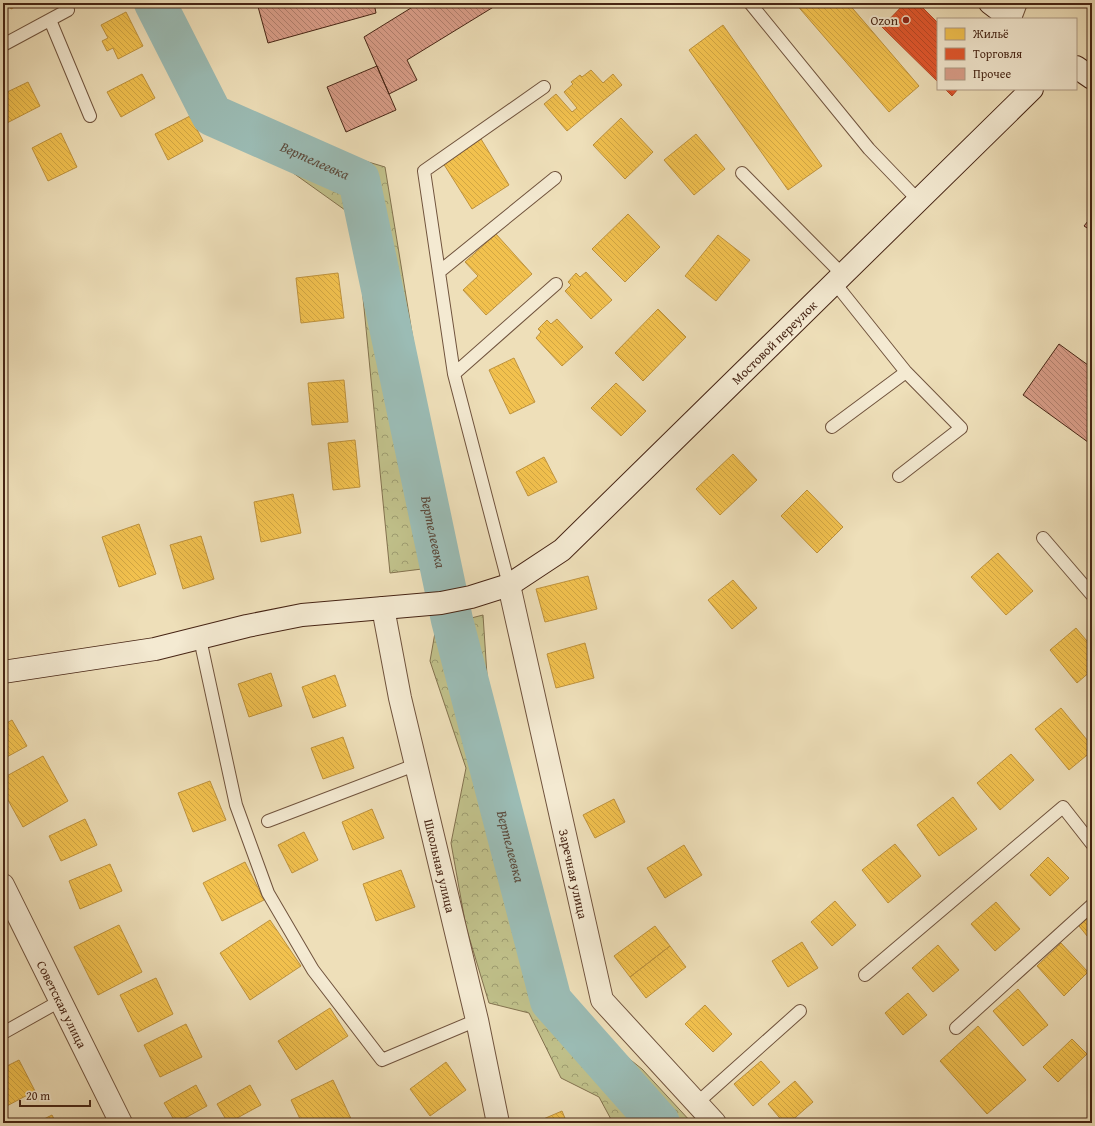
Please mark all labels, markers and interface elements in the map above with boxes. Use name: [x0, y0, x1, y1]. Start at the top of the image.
place label: Ozon: [870, 11, 899, 30]
marker: Ozon: [901, 15, 911, 25]
legend: [937, 18, 1077, 90]
text: Жильё: [972, 25, 1009, 42]
text: Торговля: [973, 45, 1022, 62]
text: Прочее: [973, 65, 1011, 82]
water label: Вертелеевка: [276, 136, 353, 185]
street label: Мостовой переулок: [727, 296, 821, 388]
water label: Вертелеевка: [416, 493, 451, 570]
water label: Вертелеевка: [492, 807, 530, 885]
street label: Школьная улица: [420, 817, 461, 915]
street label: Заречная улица: [554, 827, 593, 921]
street label: Советская улица: [32, 957, 92, 1052]
scale bar: [20, 1082, 90, 1108]
text: 20 m: [26, 1087, 50, 1104]

